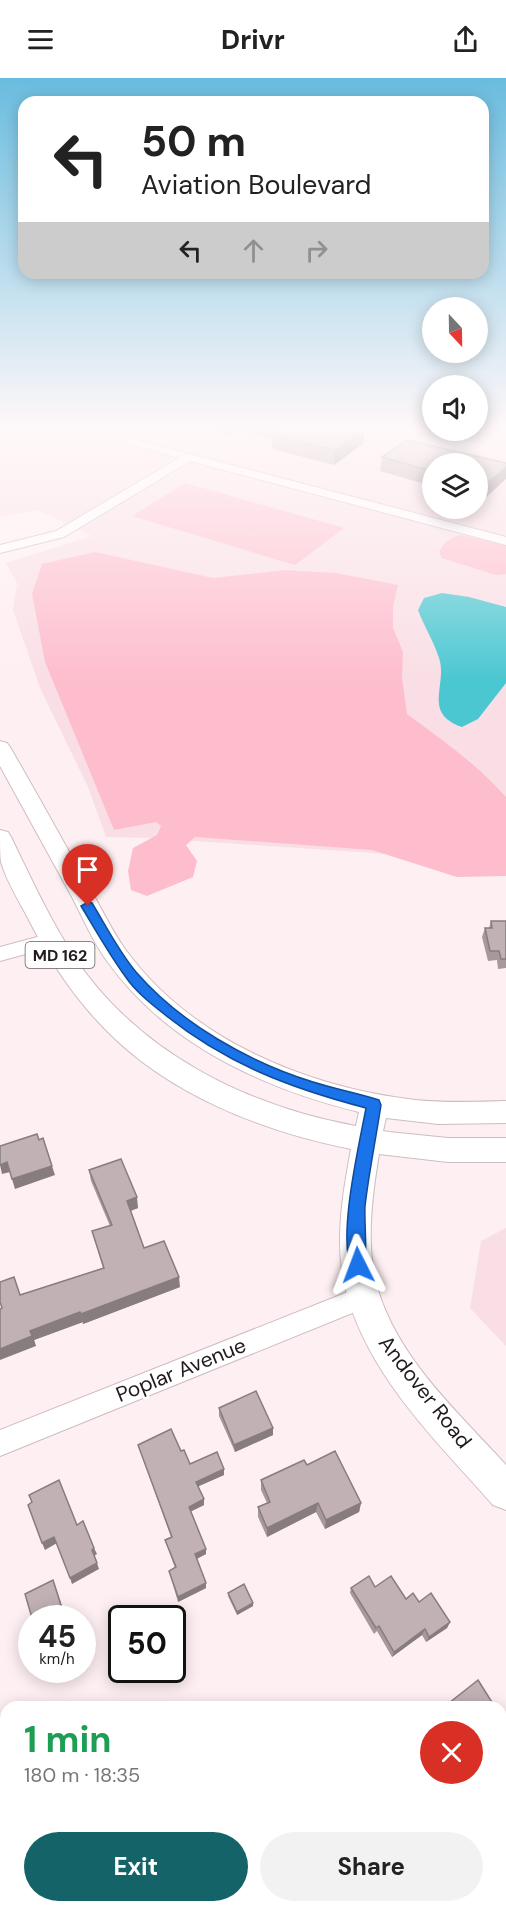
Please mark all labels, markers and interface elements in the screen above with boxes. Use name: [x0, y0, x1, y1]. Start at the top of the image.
text: Drivr: [221, 22, 285, 57]
icon: menu: [24, 23, 57, 56]
icon: share: [449, 23, 482, 56]
text: 50 m: [141, 114, 246, 169]
icon: left: [42, 120, 120, 198]
text: Aviation Boulevard: [141, 167, 372, 202]
icon: left: [174, 234, 207, 267]
icon: ahead: [237, 234, 270, 267]
icon: right: [300, 234, 333, 267]
north arrow: [422, 297, 488, 363]
map controls: [422, 297, 488, 519]
button: sound: [422, 375, 488, 441]
button: layers: [422, 453, 488, 519]
pin: [62, 844, 113, 906]
icon: arrive: [71, 853, 104, 886]
road number: MD 162: [26, 942, 94, 968]
position arrow: [326, 1233, 390, 1297]
street label: Andover Road: [372, 1330, 478, 1454]
street label: Poplar Avenue: [112, 1331, 250, 1409]
speed limit sign: 50: [108, 1605, 186, 1683]
text: 45: [38, 1617, 76, 1656]
text: km/h: [39, 1649, 75, 1669]
text: 1 min: [24, 1716, 112, 1763]
button: close: [420, 1721, 483, 1784]
text: 180 m · 18:35: [24, 1762, 140, 1788]
button: Exit: [24, 1832, 248, 1901]
button: Share: [260, 1832, 483, 1901]

